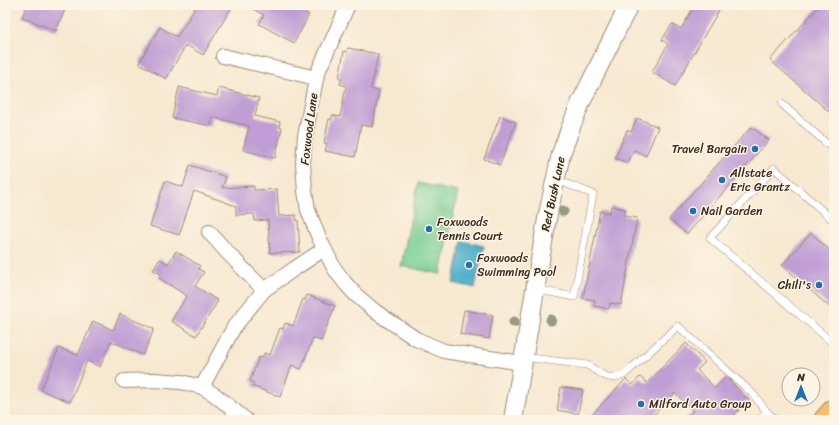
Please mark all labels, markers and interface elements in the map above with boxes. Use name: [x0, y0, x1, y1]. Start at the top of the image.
street label: Foxwood Lane: [294, 92, 324, 166]
place label: Travel Bargain: [672, 138, 747, 160]
marker: Travel Bargain: [750, 144, 760, 154]
street label: Red Bush Lane: [534, 154, 572, 234]
place label: Allstate Eric Grantz: [729, 162, 790, 198]
marker: Allstate Eric Grantz: [717, 175, 727, 185]
place label: Nail Garden: [701, 200, 763, 222]
marker: Nail Garden: [688, 206, 698, 216]
place label: Foxwoods Tennis Court: [437, 211, 503, 247]
marker: Foxwoods Tennis Court: [424, 224, 434, 234]
place label: Foxwoods Swimming Pool: [477, 247, 557, 283]
marker: Foxwoods Swimming Pool: [464, 260, 474, 270]
place label: Chili's: [778, 274, 811, 296]
marker: Chili's: [814, 280, 824, 290]
north arrow: [781, 367, 821, 407]
text: N: [796, 368, 805, 387]
place label: Milford Auto Group: [649, 393, 752, 415]
marker: Milford Auto Group: [636, 399, 646, 409]

